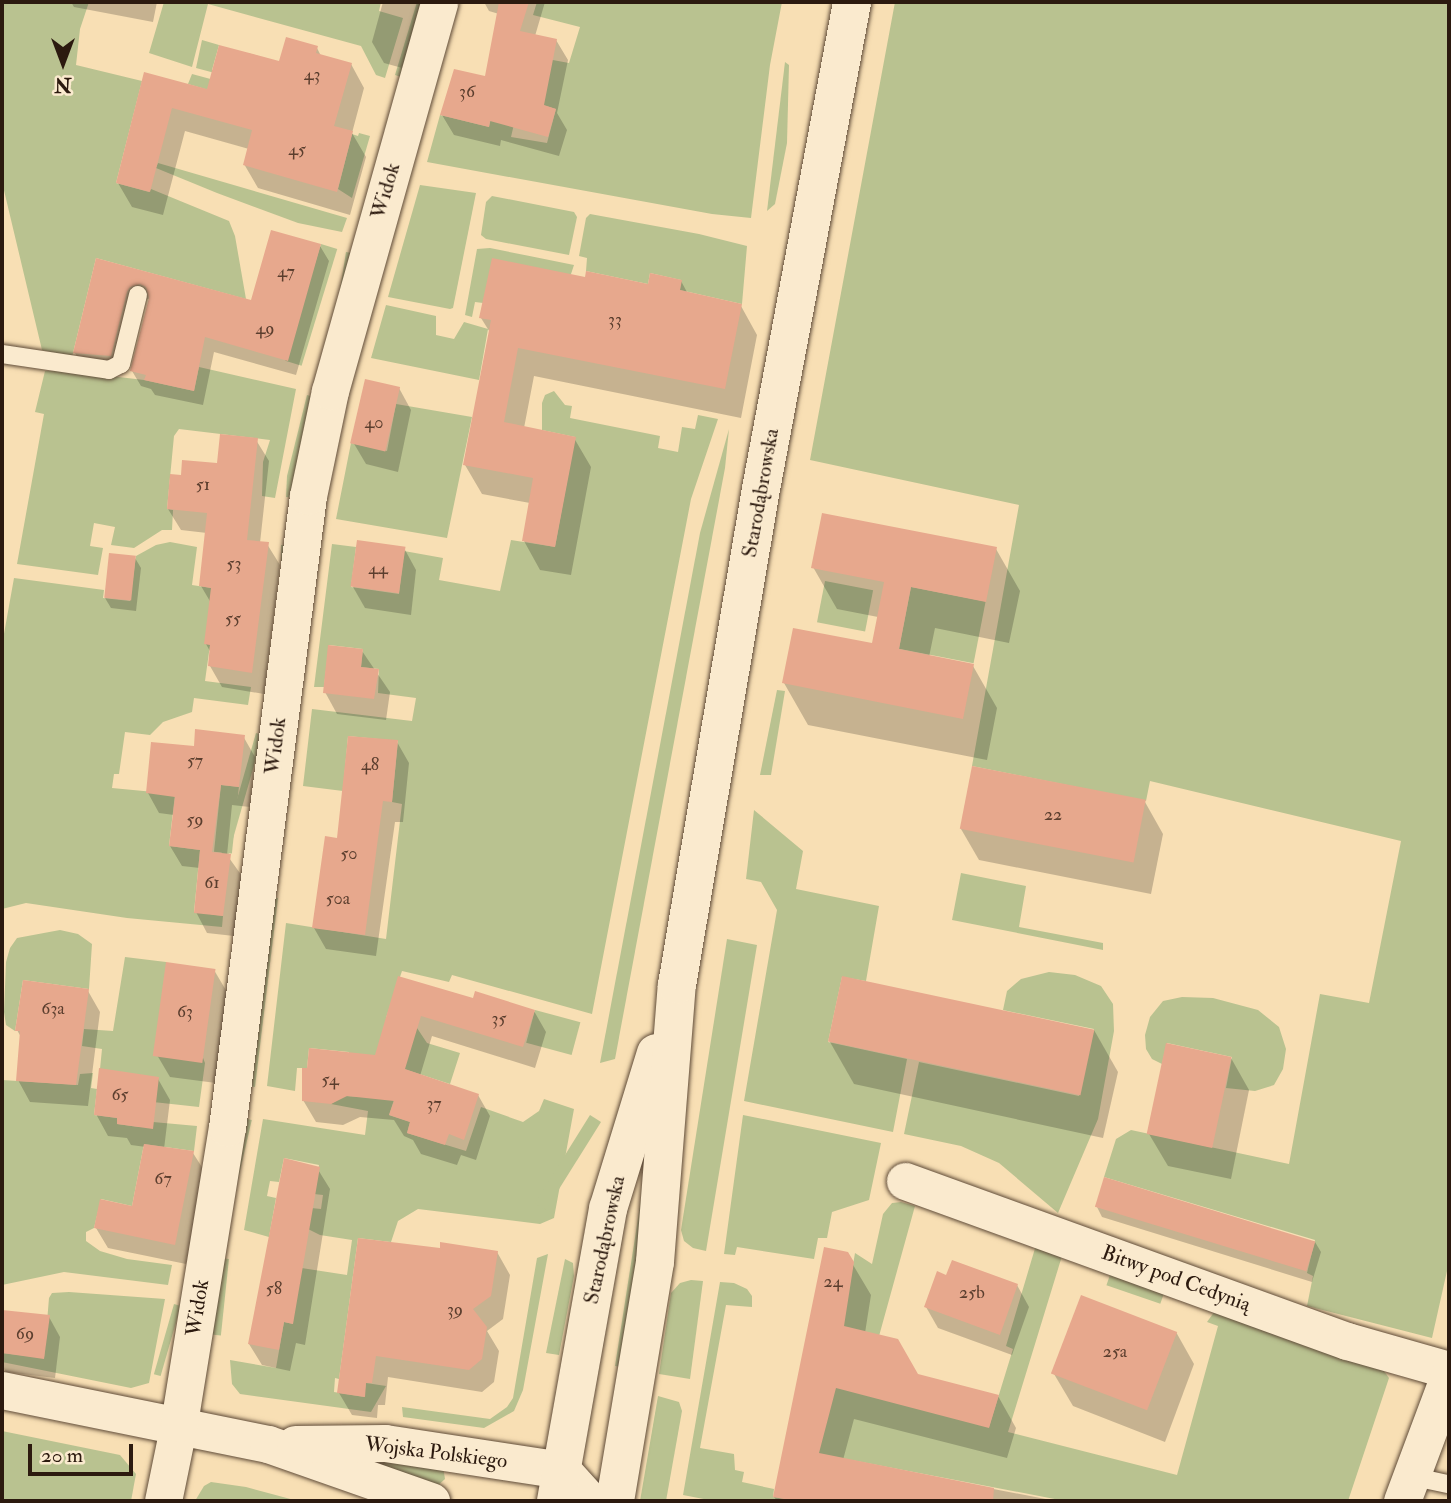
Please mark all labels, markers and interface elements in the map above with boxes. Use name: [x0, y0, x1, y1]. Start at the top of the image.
north arrow: [28, 28, 98, 98]
house number: 43: [304, 64, 320, 86]
text: N: [55, 72, 72, 96]
house number: 36: [459, 81, 475, 103]
house number: 45: [288, 139, 306, 161]
street label: Widok: [366, 160, 406, 222]
house number: 47: [277, 261, 295, 283]
house number: 33: [608, 309, 622, 331]
house number: 49: [256, 318, 274, 340]
house number: 40: [365, 412, 383, 434]
street label: Starodąbrowska: [737, 427, 785, 559]
house number: 51: [196, 474, 210, 496]
house number: 53: [227, 553, 241, 575]
house number: 44: [368, 558, 388, 580]
house number: 55: [225, 608, 241, 630]
street label: Widok: [260, 716, 292, 776]
house number: 57: [187, 750, 203, 772]
house number: 48: [361, 754, 379, 776]
house number: 22: [1044, 804, 1062, 826]
house number: 59: [186, 809, 204, 831]
house number: 50: [341, 843, 357, 865]
house number: 61: [204, 872, 220, 894]
house number: 50a: [326, 888, 350, 910]
house number: 63a: [41, 998, 65, 1020]
house number: 63: [177, 1001, 193, 1023]
house number: 35: [492, 1008, 506, 1030]
house number: 54: [321, 1069, 339, 1091]
house number: 65: [112, 1084, 128, 1106]
house number: 37: [426, 1093, 442, 1115]
house number: 67: [154, 1168, 172, 1190]
street label: Starodąbrowska: [579, 1174, 631, 1306]
street label: Bitwy pod Cedynią: [1098, 1240, 1254, 1318]
house number: 24: [824, 1271, 842, 1293]
street label: Widok: [181, 1278, 215, 1338]
house number: 58: [266, 1278, 282, 1300]
house number: 25b: [959, 1282, 985, 1304]
house number: 39: [447, 1299, 463, 1321]
house number: 69: [16, 1323, 34, 1345]
house number: 25a: [1103, 1341, 1127, 1363]
scale bar: [32, 1430, 136, 1474]
street label: Wojska Polskiego: [363, 1432, 509, 1474]
text: 20 m: [41, 1442, 83, 1469]

